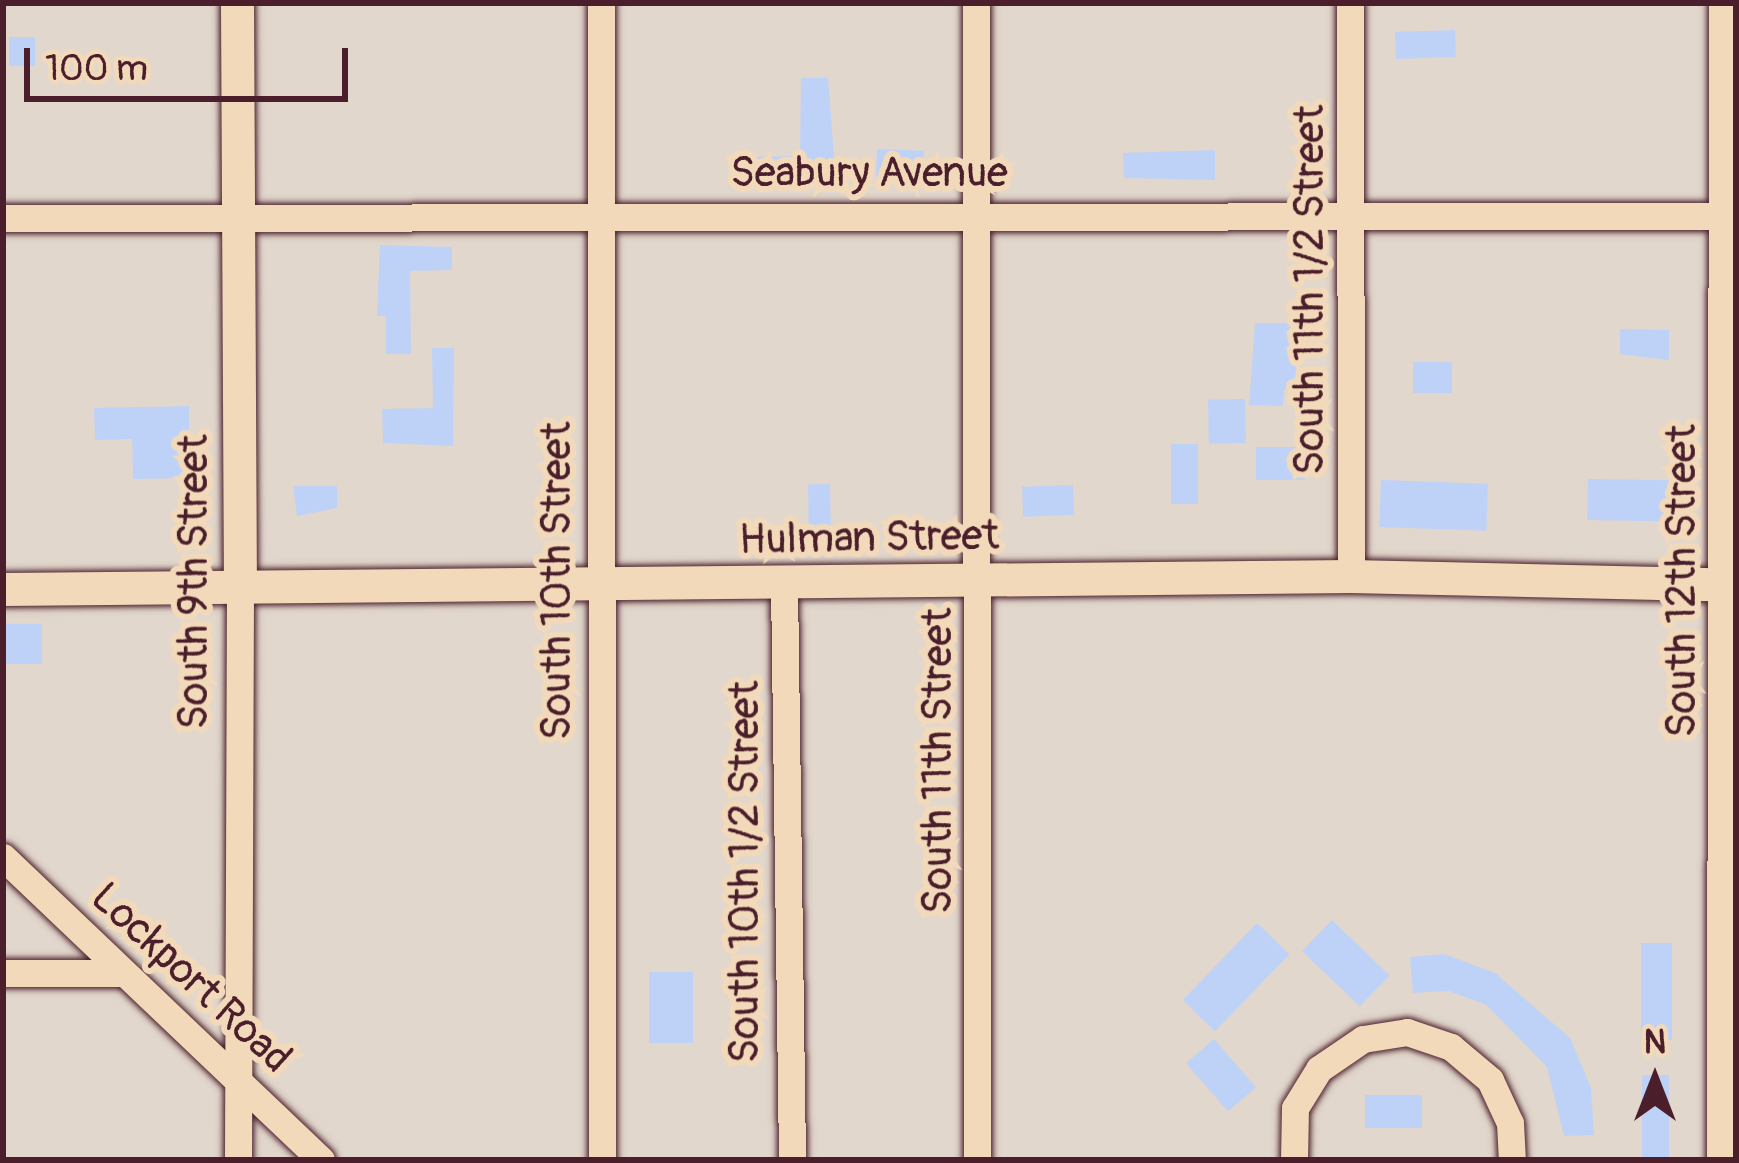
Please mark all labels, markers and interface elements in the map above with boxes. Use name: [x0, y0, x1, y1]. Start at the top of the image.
scale bar: [30, 24, 354, 98]
text: 100 m: [45, 46, 148, 91]
street label: South 11th 1/2 Street: [1285, 105, 1335, 475]
street label: Seabury Avenue: [730, 148, 1008, 198]
street label: South 10th Street: [532, 422, 582, 740]
street label: South 12th Street: [1657, 424, 1707, 738]
street label: South 9th Street: [169, 434, 219, 730]
street label: Hulman Street: [739, 511, 999, 565]
street label: South 11th Street: [913, 608, 963, 914]
street label: South 10th 1/2 Street: [720, 681, 770, 1063]
street label: Lockport Road: [80, 872, 302, 1084]
north arrow: [1595, 1019, 1715, 1139]
text: N: [1644, 1022, 1666, 1063]

